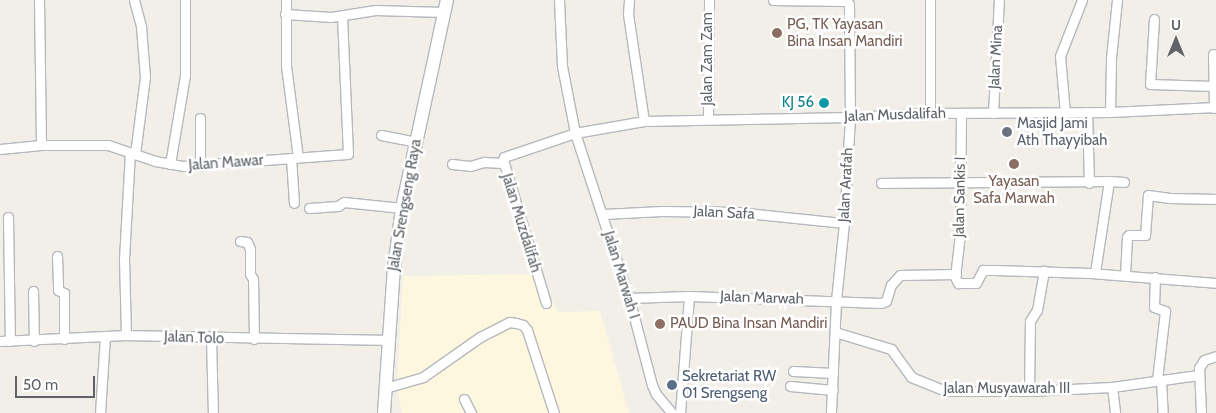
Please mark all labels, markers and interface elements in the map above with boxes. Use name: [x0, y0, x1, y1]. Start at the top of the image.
street label: Jalan Zam Zam: [699, 12, 717, 106]
place label: PG, TK Yayasan Bina Insan Mandiri: [787, 15, 902, 50]
north arrow: [1151, 15, 1201, 65]
text: U: [1171, 16, 1181, 34]
street label: Jalan Mina: [985, 24, 1007, 90]
marker: PG, TK Yayasan Bina Insan Mandiri: [771, 27, 783, 39]
place label: KJ 56: [782, 94, 814, 112]
marker: KJ 56: [818, 97, 830, 109]
street label: Jalan Musdalifah: [844, 104, 946, 126]
place label: Masjid Jami Ath Thayyibah: [1017, 114, 1107, 149]
marker: Masjid Jami Ath Thayyibah: [1001, 126, 1013, 138]
street label: Jalan Srengseng Raya: [385, 138, 425, 272]
street label: Jalan Arafah: [835, 147, 857, 223]
street label: Jalan Mawar: [188, 151, 264, 175]
street label: Jalan Sankis I: [950, 156, 970, 238]
marker: Yayasan Safa Marwah: [1008, 158, 1020, 170]
street label: Jalan Muzdalifah: [497, 171, 545, 275]
place label: Yayasan Safa Marwah: [973, 172, 1055, 207]
street label: Jalan Safa: [693, 202, 755, 224]
street label: Jalan Marwah I: [599, 229, 643, 321]
street label: Jalan Marwah: [720, 288, 804, 308]
place label: PAUD Bina Insan Mandiri: [670, 315, 827, 333]
marker: PAUD Bina Insan Mandiri: [654, 318, 666, 330]
street label: Jalan Tolo: [164, 328, 224, 348]
scale bar: [18, 366, 98, 398]
place label: Sekretariat RW 01 Srengseng: [682, 367, 776, 402]
text: 50 m: [23, 376, 58, 394]
marker: Sekretariat RW 01 Srengseng: [666, 379, 678, 391]
street label: Jalan Musyawarah III: [944, 380, 1070, 398]

